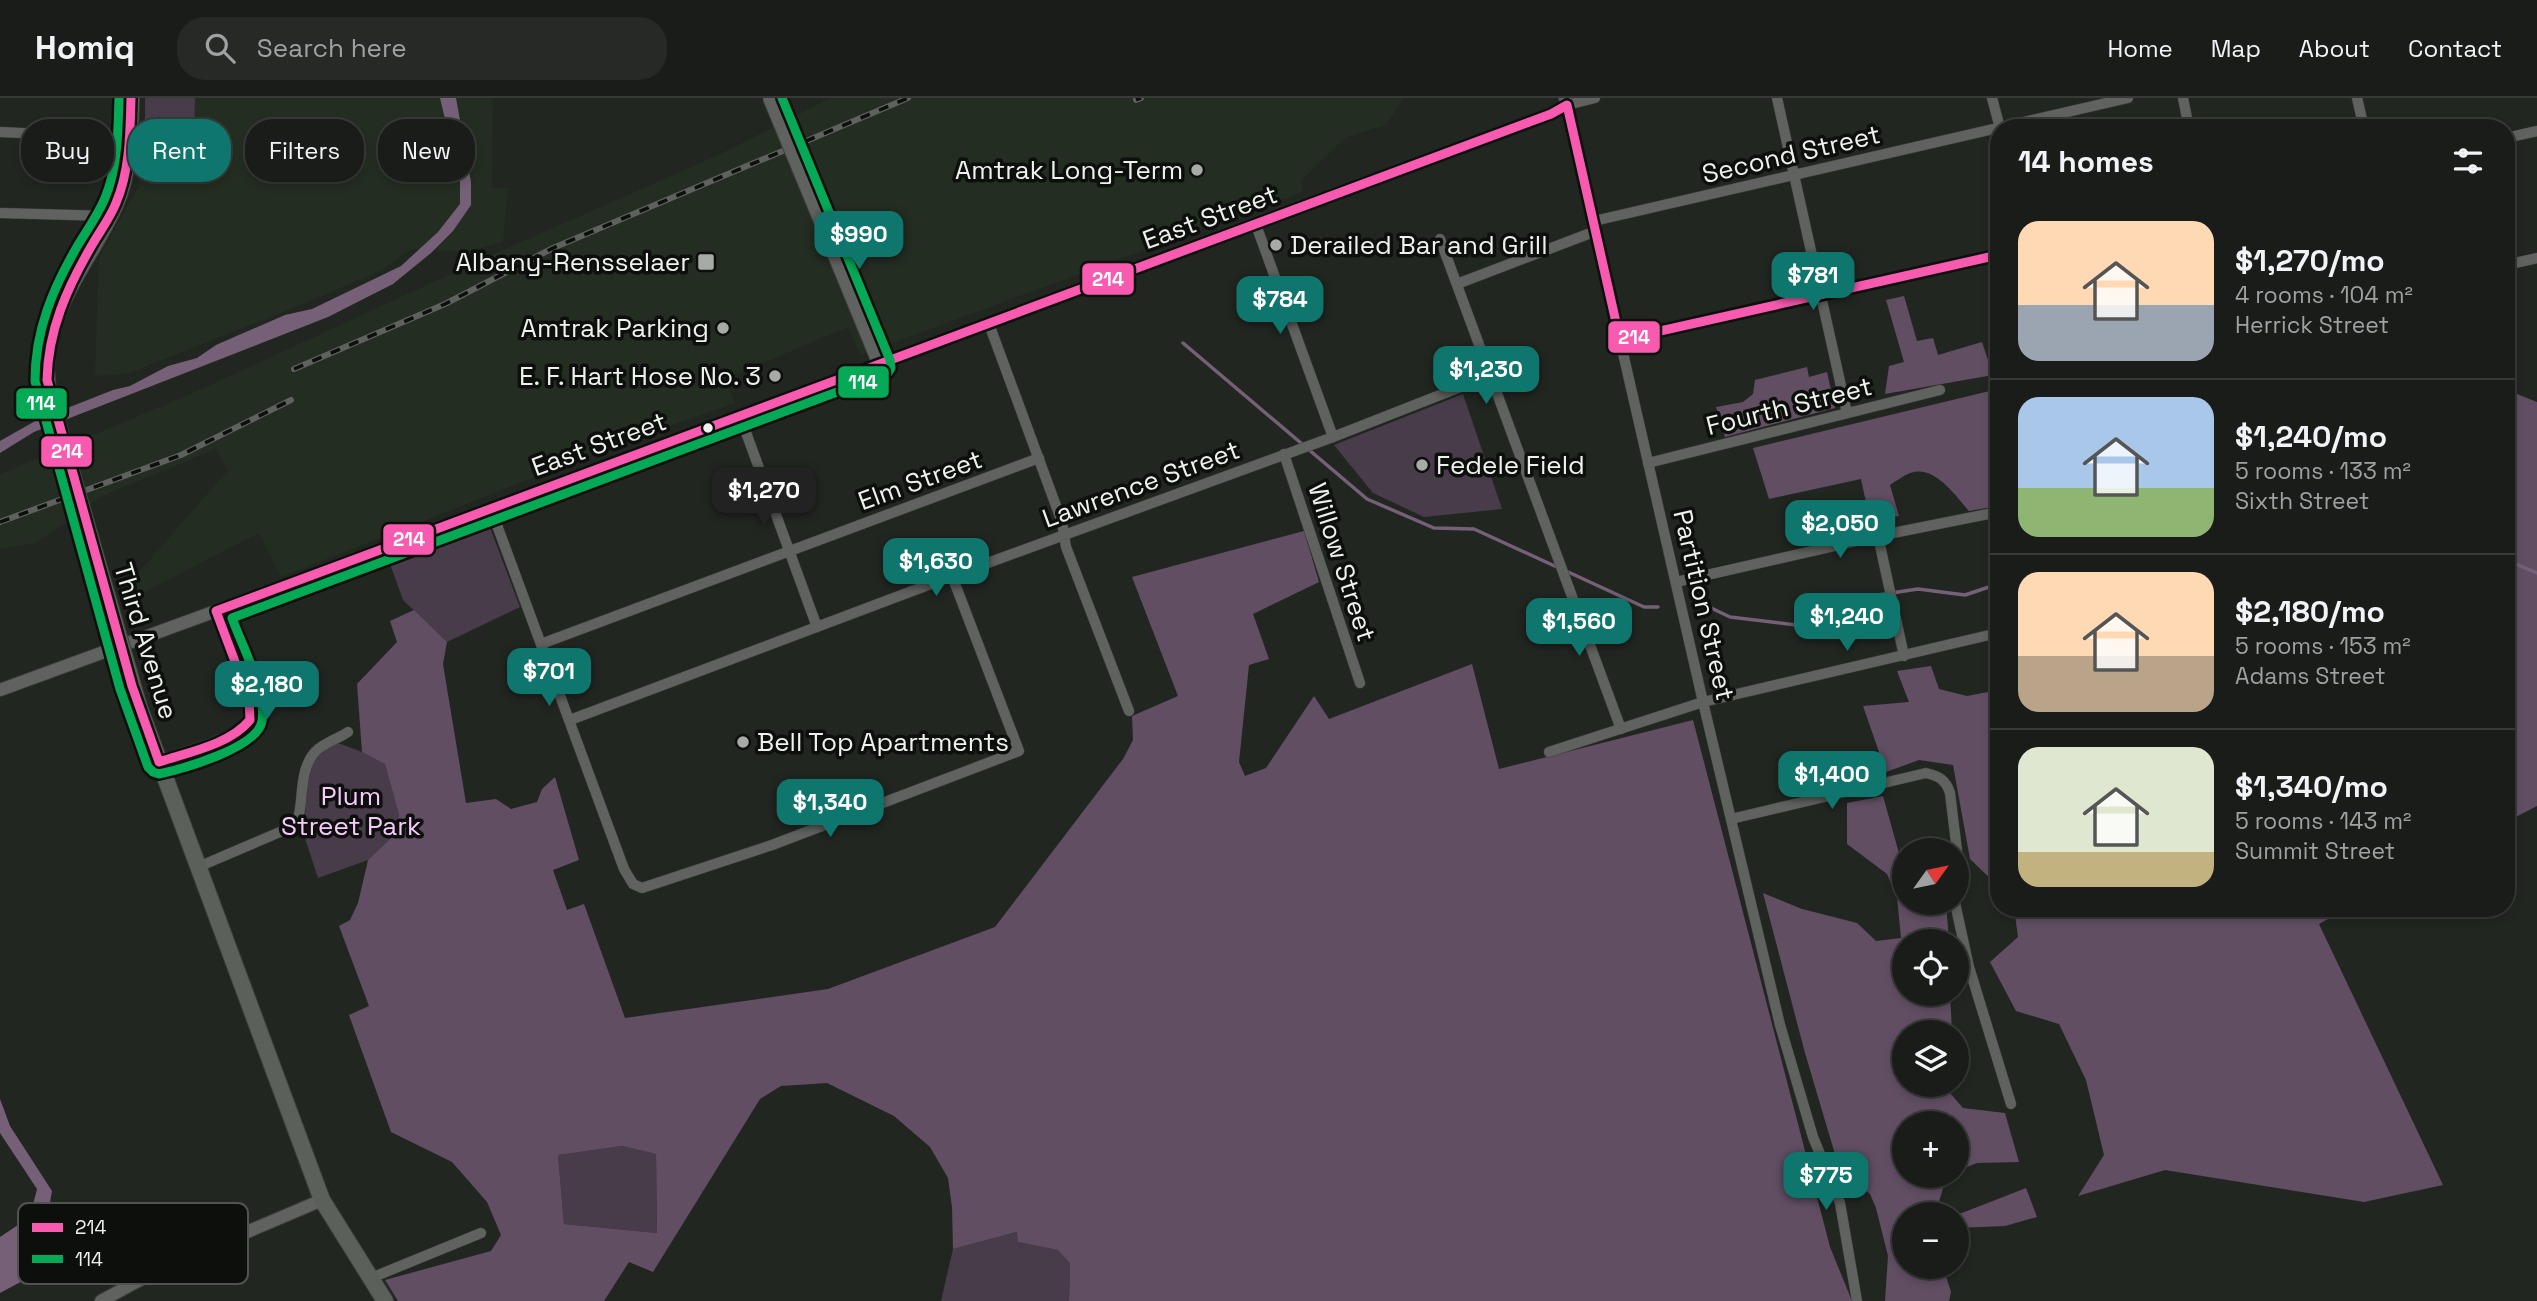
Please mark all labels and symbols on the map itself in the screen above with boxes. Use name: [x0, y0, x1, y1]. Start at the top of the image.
street label: Second Street: [1699, 117, 1883, 191]
place label: Amtrak Long-Term: [955, 153, 1183, 187]
marker: Amtrak Long-Term: [1189, 162, 1205, 178]
street label: East Street: [1138, 177, 1282, 257]
pin: $990: [818, 212, 900, 271]
place label: Derailed Bar and Grill: [1290, 228, 1548, 262]
marker: Derailed Bar and Grill: [1268, 237, 1284, 253]
place label: Albany-Rensselaer: [455, 245, 690, 279]
marker: Albany-Rensselaer: [696, 252, 716, 272]
pin: $781: [1772, 252, 1854, 312]
line badge: 214: [1081, 262, 1135, 296]
text: 214: [1092, 267, 1124, 292]
pin: $784: [1239, 276, 1321, 336]
place label: Amtrak Parking: [521, 311, 709, 345]
marker: Amtrak Parking: [715, 320, 731, 336]
line badge: 214: [1607, 320, 1661, 354]
text: 214: [1618, 325, 1650, 350]
pin: $1,230: [1429, 346, 1543, 406]
place label: E. F. Hart Hose No. 3: [519, 359, 761, 393]
line badge: 114: [837, 365, 890, 399]
marker: E. F. Hart Hose No. 3: [767, 368, 783, 384]
street label: Fourth Street: [1703, 369, 1875, 443]
text: 114: [848, 370, 878, 395]
line badge: 114: [15, 387, 68, 420]
text: 114: [26, 391, 56, 416]
street label: East Street: [527, 404, 671, 484]
unlabelled marker: [701, 421, 715, 435]
street label: Lawrence Street: [1038, 433, 1244, 535]
line badge: 214: [40, 435, 93, 468]
text: 214: [51, 439, 83, 464]
street label: Elm Street: [853, 442, 987, 518]
place label: Fedele Field: [1436, 448, 1585, 482]
marker: Fedele Field: [1414, 457, 1430, 473]
pin: $1,270: [707, 468, 821, 527]
street label: Willow Street: [1300, 478, 1384, 646]
pin: $2,050: [1783, 500, 1897, 560]
street label: Partition Street: [1666, 506, 1742, 704]
line badge: 214: [382, 523, 435, 556]
text: 214: [393, 527, 425, 552]
pin: $1,630: [879, 538, 993, 598]
street label: Third Avenue: [106, 559, 186, 723]
pin: $1,240: [1790, 594, 1904, 653]
pin: $1,560: [1522, 598, 1636, 658]
pin: $701: [508, 648, 590, 708]
pin: $2,180: [210, 662, 324, 721]
place label: Bell Top Apartments: [757, 725, 1009, 759]
marker: Bell Top Apartments: [735, 734, 751, 750]
pin: $1,400: [1775, 752, 1889, 811]
park label: Plum Street Park: [281, 779, 421, 843]
pin: $1,340: [773, 780, 887, 839]
north arrow: [1892, 838, 1969, 915]
pin: $775: [1785, 1152, 1867, 1212]
legend: [18, 1203, 248, 1284]
text: 214: [75, 1215, 106, 1240]
text: 114: [75, 1247, 103, 1272]

